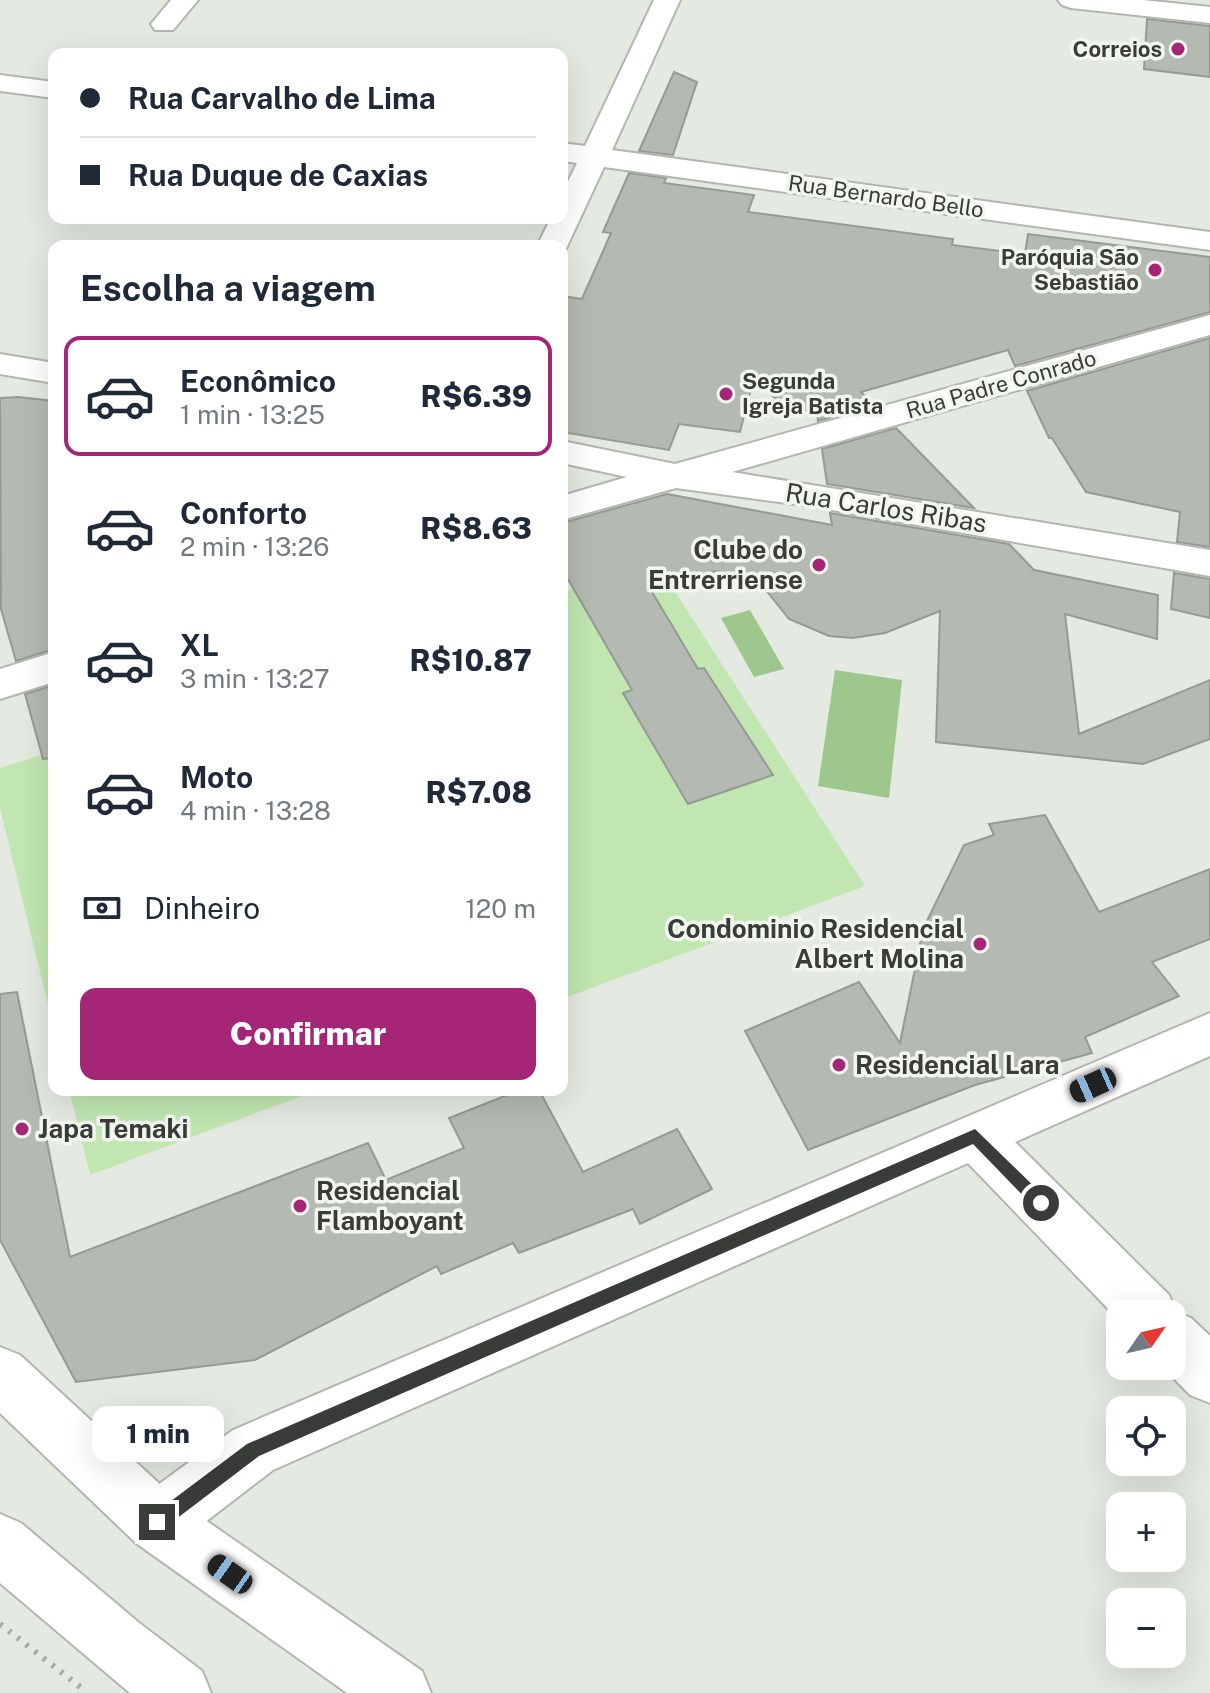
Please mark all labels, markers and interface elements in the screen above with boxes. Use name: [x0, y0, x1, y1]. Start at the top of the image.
place label: Correios: [1073, 36, 1162, 62]
marker: Correios: [1169, 40, 1187, 58]
text: Rua Carvalho de Lima: [128, 80, 436, 116]
text: Rua Duque de Caxias: [128, 157, 428, 193]
street label: Rua Bernardo Bello: [787, 169, 985, 223]
place label: Paróquia São Sebastião: [1001, 244, 1139, 295]
marker: Paróquia São Sebastião: [1146, 261, 1164, 279]
text: Escolha a viagem: [80, 267, 376, 309]
street label: Rua Padre Conrado: [903, 344, 1099, 424]
icon: car: [84, 360, 156, 432]
text: Econômico: [180, 363, 336, 399]
place label: Segunda Igreja Batista: [742, 368, 883, 419]
text: R$6.39: [421, 378, 532, 414]
marker: Segunda Igreja Batista: [717, 385, 735, 403]
text: 1 min · 13:25: [180, 399, 325, 430]
street label: Rua Carlos Ribas: [783, 476, 989, 539]
icon: car: [84, 492, 156, 564]
text: Conforto: [180, 495, 307, 531]
text: R$8.63: [420, 510, 532, 546]
text: 2 min · 13:26: [180, 531, 329, 562]
place label: Clube do Entrerriense: [648, 534, 803, 595]
marker: Clube do Entrerriense: [810, 556, 828, 574]
icon: car: [84, 624, 156, 696]
text: XL: [180, 627, 219, 663]
text: R$10.87: [409, 642, 532, 678]
text: 3 min · 13:27: [180, 663, 330, 694]
icon: car: [84, 756, 156, 828]
text: Moto: [180, 759, 253, 795]
text: R$7.08: [425, 774, 532, 810]
text: 4 min · 13:28: [180, 795, 331, 826]
icon: cash: [80, 886, 124, 930]
text: Dinheiro: [144, 890, 260, 926]
text: 120 m: [465, 893, 536, 924]
place label: Condominio Residencial Albert Molina: [667, 913, 964, 974]
marker: Condominio Residencial Albert Molina: [971, 935, 989, 953]
button: Confirmar: [80, 988, 536, 1080]
place label: Residencial Lara: [855, 1049, 1059, 1080]
marker: Residencial Lara: [830, 1056, 848, 1074]
car: [1066, 1064, 1120, 1106]
place label: Japa Temaki: [38, 1113, 188, 1144]
marker: Japa Temaki: [13, 1120, 31, 1138]
place label: Residencial Flamboyant: [316, 1175, 463, 1236]
route start: [1023, 1185, 1059, 1221]
marker: Residencial Flamboyant: [291, 1197, 309, 1215]
north arrow: [1106, 1300, 1186, 1380]
map controls: [1106, 1300, 1186, 1668]
button: locate: [1106, 1396, 1186, 1476]
callout: 1 min: [91, 1406, 223, 1462]
text: 1 min: [126, 1418, 190, 1449]
button: +: [1106, 1492, 1186, 1572]
route end: [139, 1504, 175, 1540]
car: [203, 1550, 257, 1598]
button: −: [1106, 1588, 1186, 1668]

